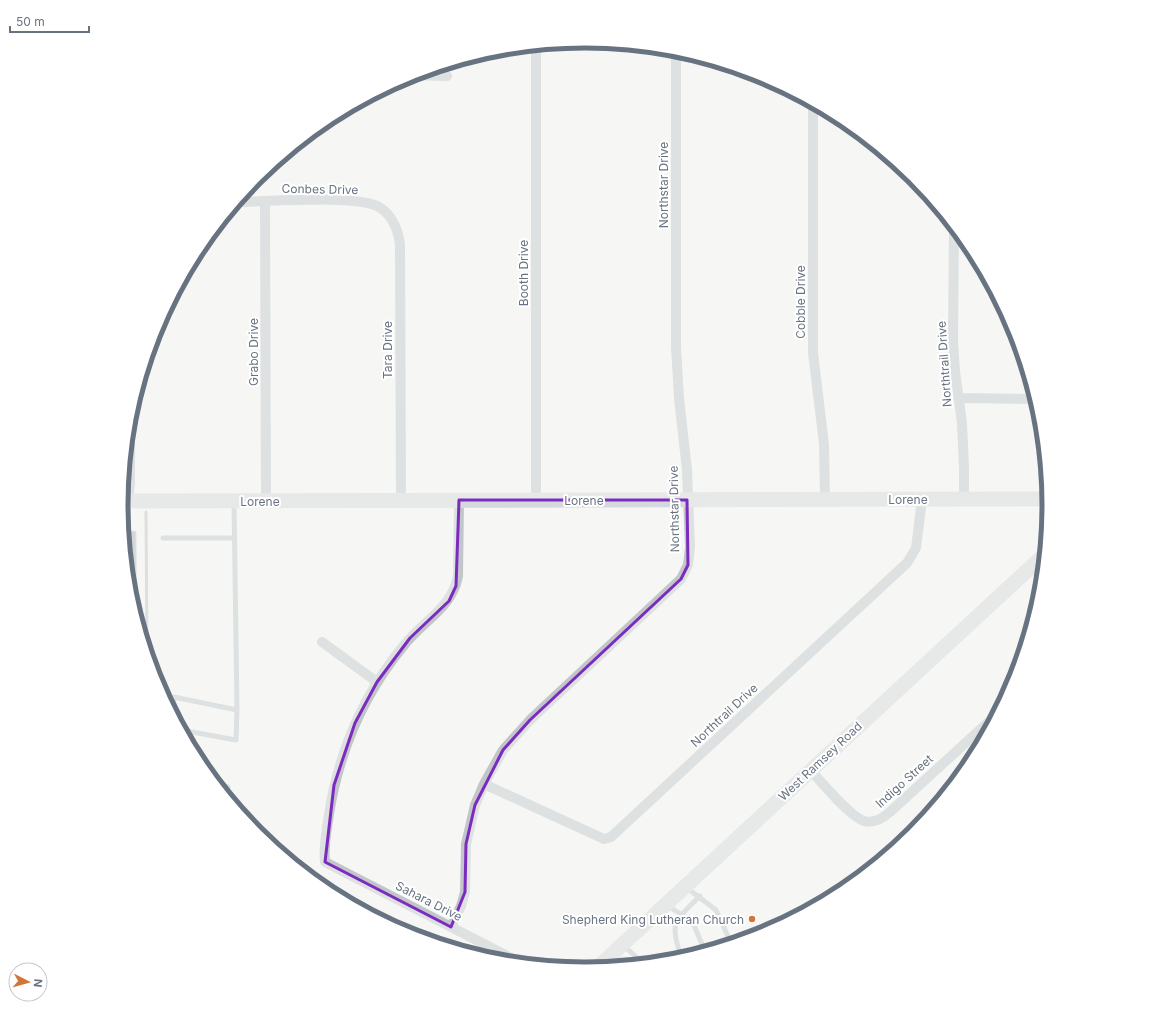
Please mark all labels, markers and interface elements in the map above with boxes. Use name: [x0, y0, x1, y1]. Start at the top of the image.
scale bar: [10, 8, 89, 34]
text: 50 m: [16, 14, 45, 29]
street label: Northstar Drive: [656, 142, 671, 228]
street label: Conbes Drive: [281, 181, 359, 197]
street label: Booth Drive: [516, 240, 531, 306]
street label: Cobble Drive: [793, 265, 808, 339]
street label: Grabo Drive: [246, 318, 261, 386]
street label: Tara Drive: [380, 321, 395, 379]
street label: Northtrail Drive: [934, 321, 954, 407]
street label: Northstar Drive: [666, 466, 682, 552]
street label: Lorene: [888, 492, 928, 507]
street label: Lorene: [564, 493, 604, 508]
street label: Lorene: [240, 494, 280, 509]
street label: Northtrail Drive: [687, 680, 761, 750]
street label: West Ramsey Road: [775, 718, 865, 804]
street label: Indigo Street: [872, 751, 936, 811]
street label: Sahara Drive: [393, 878, 465, 924]
place label: Shepherd King Lutheran Church: [562, 912, 744, 927]
marker: Shepherd King Lutheran Church: [747, 914, 757, 924]
north arrow: [8, 962, 48, 1002]
text: N: [31, 978, 45, 988]

